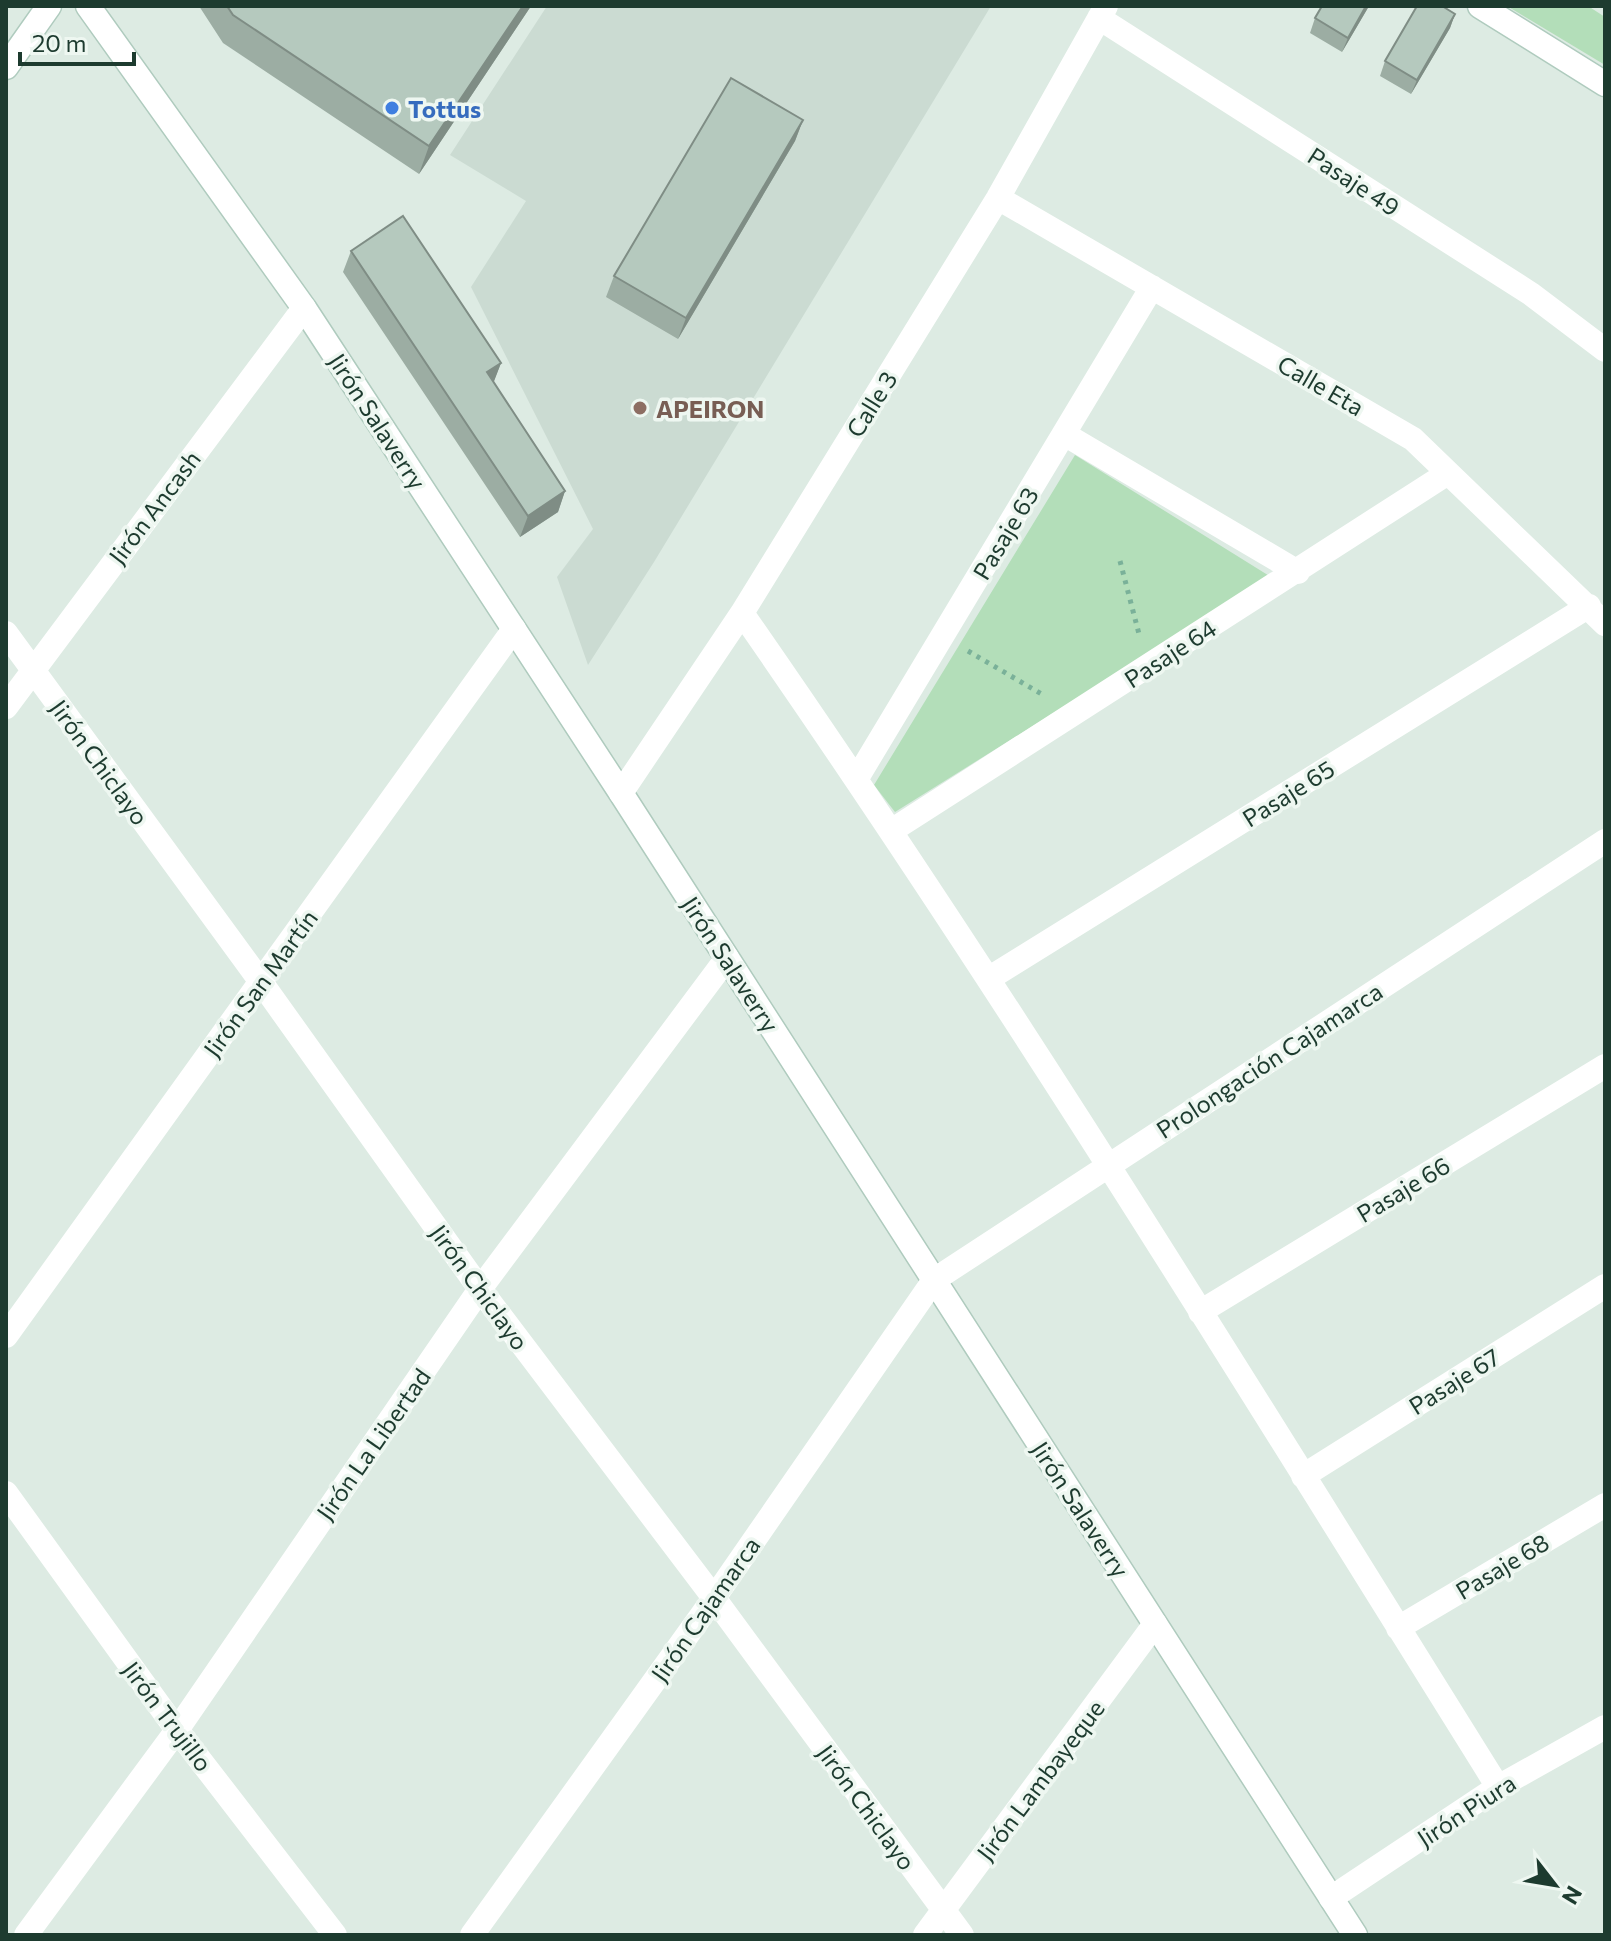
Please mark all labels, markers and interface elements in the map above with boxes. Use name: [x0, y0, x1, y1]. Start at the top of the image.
scale bar: [20, 16, 134, 66]
text: 20 m: [32, 28, 86, 57]
place label: Tottus: [408, 94, 481, 123]
marker: Tottus: [383, 99, 401, 117]
street label: Pasaje 49: [1303, 141, 1405, 221]
street label: Jirón Salaverry: [323, 348, 433, 494]
street label: Calle Eta: [1273, 349, 1369, 421]
street label: Calle 3: [840, 366, 902, 442]
place label: APEIRON: [656, 394, 764, 423]
marker: APEIRON: [631, 399, 649, 417]
street label: Jirón Ancash: [102, 445, 206, 569]
street label: Pasaje 63: [966, 482, 1044, 584]
street label: Pasaje 64: [1119, 613, 1221, 693]
street label: Jirón Chiclayo: [45, 694, 155, 830]
street label: Pasaje 65: [1237, 753, 1339, 833]
street label: Jirón Salaverry: [676, 891, 786, 1037]
street label: Jirón San Martín: [197, 904, 323, 1062]
street label: Prolongación Cajamarca: [1151, 976, 1387, 1144]
street label: Pasaje 66: [1351, 1150, 1455, 1228]
street label: Jirón Chiclayo: [425, 1219, 535, 1355]
street label: Pasaje 67: [1403, 1342, 1505, 1420]
street label: Jirón La Libertad: [310, 1363, 436, 1525]
street label: Jirón Salaverry: [1026, 1436, 1136, 1582]
street label: Pasaje 68: [1450, 1527, 1554, 1605]
street label: Jirón Cajamarca: [644, 1531, 766, 1687]
street label: Jirón Trujillo: [117, 1655, 219, 1777]
street label: Jirón Lambayeque: [970, 1694, 1110, 1866]
street label: Jirón Chiclayo: [812, 1739, 922, 1875]
street label: Jirón Piura: [1411, 1767, 1521, 1853]
north arrow: [1515, 1845, 1595, 1925]
text: N: [1557, 1882, 1588, 1910]

